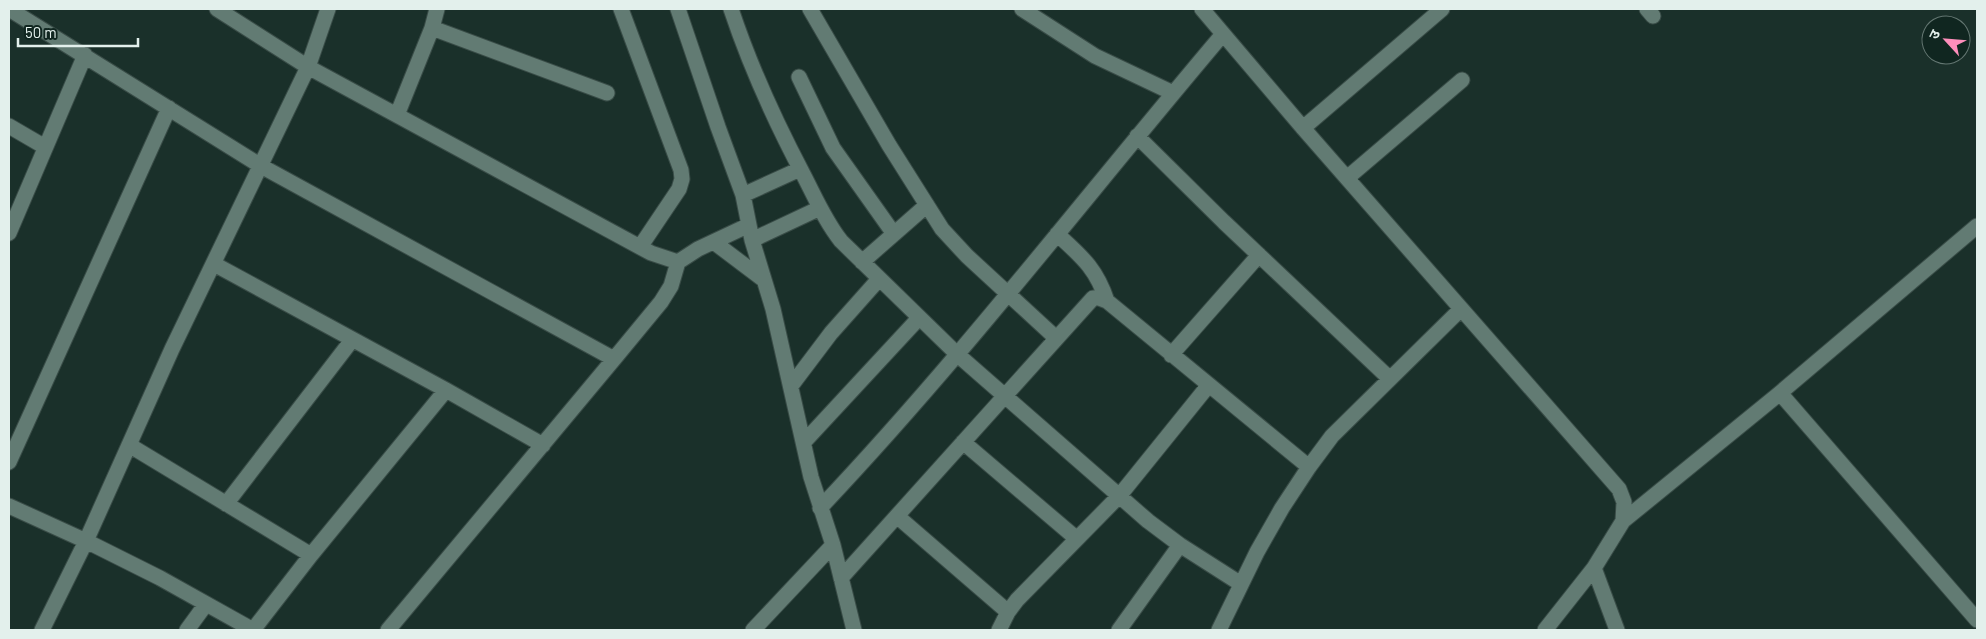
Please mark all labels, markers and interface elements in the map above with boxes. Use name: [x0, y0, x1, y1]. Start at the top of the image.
scale bar: [18, 15, 138, 47]
north arrow: [1921, 15, 1971, 65]
text: 50 m: [25, 23, 57, 41]
text: उ: [1924, 26, 1944, 41]

